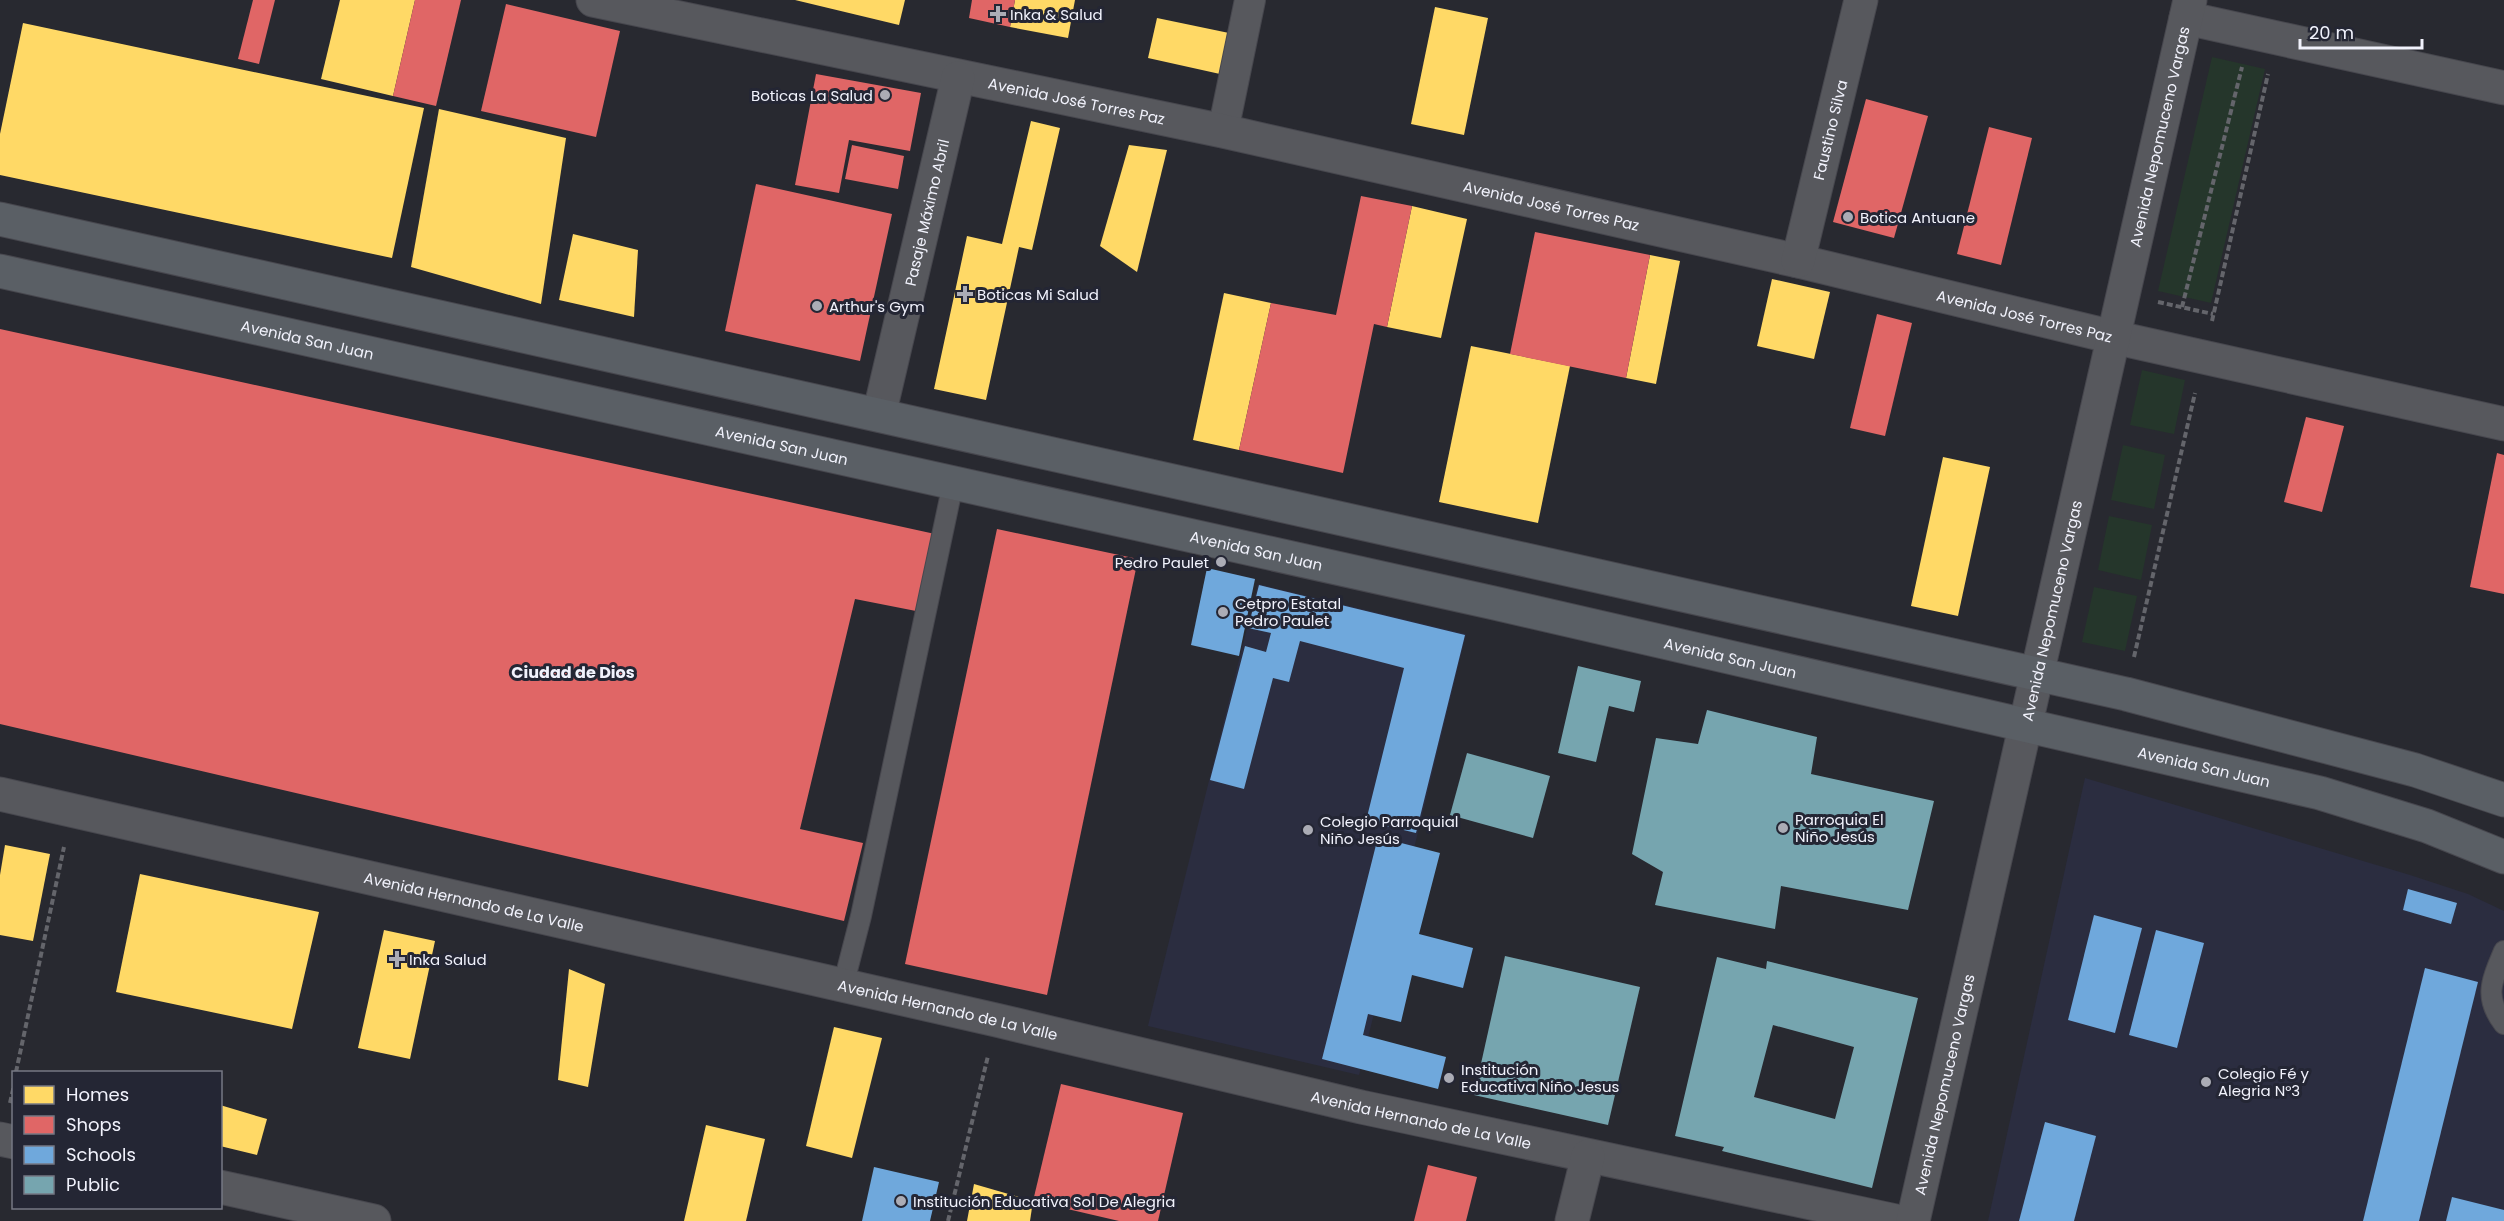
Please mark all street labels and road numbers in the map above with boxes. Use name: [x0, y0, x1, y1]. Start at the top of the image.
street label: Avenida Nepomuceno Vargas: [2124, 24, 2194, 249]
street label: Avenida José Torres Paz: [986, 72, 1167, 129]
street label: Faustino Silva: [1807, 78, 1852, 182]
street label: Pasaje Máximo Abril: [899, 137, 954, 288]
street label: Avenida José Torres Paz: [1461, 175, 1641, 235]
street label: Avenida José Torres Paz: [1935, 284, 2115, 347]
street label: Avenida San Juan: [239, 314, 376, 364]
street label: Avenida San Juan: [714, 420, 850, 470]
street label: Avenida Nepomuceno Vargas: [2016, 498, 2087, 723]
street label: Avenida San Juan: [1188, 525, 1325, 575]
street label: Avenida San Juan: [1662, 632, 1799, 683]
street label: Avenida San Juan: [2136, 741, 2272, 792]
street label: Avenida Hernando de La Valle: [362, 866, 586, 937]
street label: Avenida Nepomuceno Vargas: [1909, 972, 1979, 1197]
street label: Avenida Hernando de La Valle: [836, 974, 1060, 1045]
street label: Avenida Hernando de La Valle: [1309, 1085, 1533, 1154]

